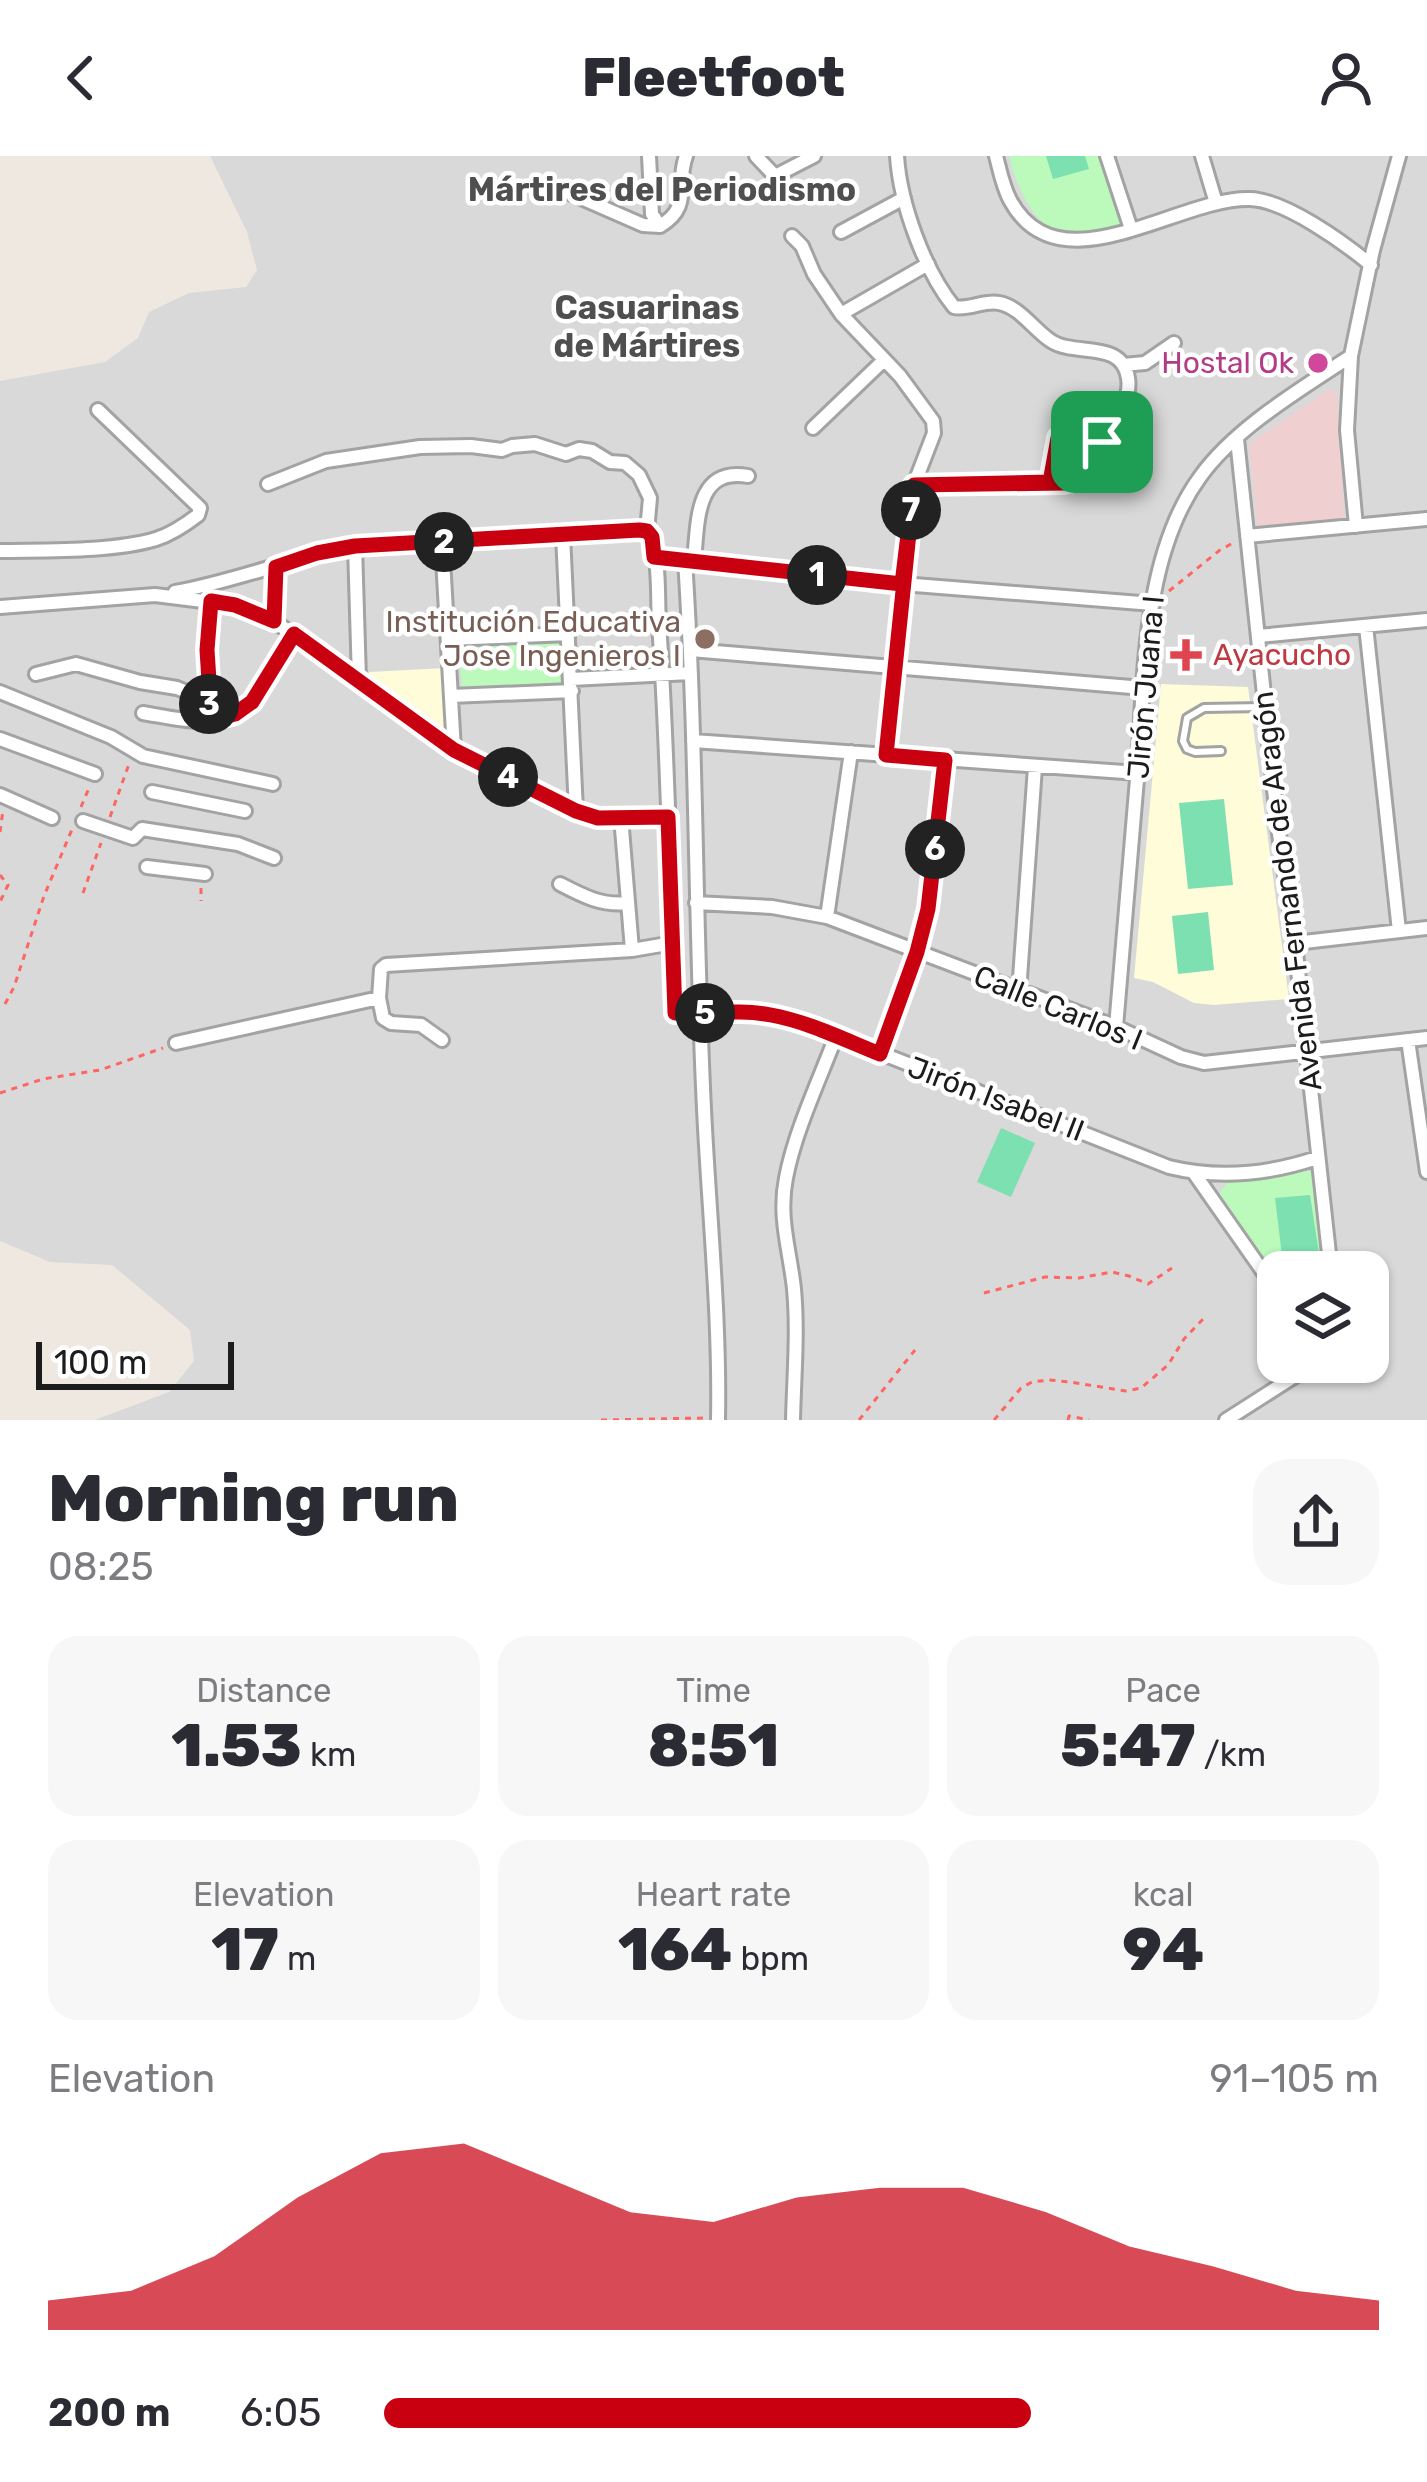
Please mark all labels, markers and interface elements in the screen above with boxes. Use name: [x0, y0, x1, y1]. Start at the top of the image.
icon: back: [48, 45, 114, 111]
icon: person: [1313, 45, 1379, 111]
text: Fleetfoot: [582, 46, 845, 110]
district label: Mártires del Periodismo: [468, 170, 856, 209]
district label: Casuarinas de Mártires: [554, 288, 740, 365]
place label: Hostal Ok: [1161, 345, 1295, 381]
marker: Hostal Ok: [1305, 350, 1331, 376]
pin: [1051, 391, 1153, 493]
icon: arrive: [1069, 409, 1135, 475]
pin: 7: [881, 480, 941, 540]
text: 7: [902, 490, 920, 529]
pin: 2: [414, 512, 474, 572]
text: 2: [433, 522, 455, 561]
pin: 1: [787, 545, 847, 605]
text: 1: [809, 555, 825, 594]
street label: Jirón Juana I: [1120, 594, 1172, 780]
place label: Institución Educativa Jose Ingenieros I: [386, 604, 681, 674]
marker: Institución Educativa Jose Ingenieros I: [692, 626, 718, 652]
place label: Ayacucho: [1213, 637, 1351, 673]
marker: Ayacucho: [1170, 639, 1202, 671]
pin: 3: [179, 674, 239, 734]
text: 3: [198, 684, 220, 723]
street label: Avenida Fernando de Aragón: [1245, 689, 1329, 1093]
pin: 4: [478, 747, 538, 807]
text: 4: [497, 757, 519, 796]
pin: 6: [905, 819, 965, 879]
text: 6: [924, 829, 946, 868]
street label: Calle Carlos I: [968, 958, 1148, 1058]
pin: 5: [675, 983, 735, 1043]
text: 5: [694, 993, 716, 1032]
street label: Jirón Isabel II: [903, 1049, 1089, 1149]
map controls: [1257, 1251, 1389, 1383]
button: layers: [1257, 1251, 1389, 1383]
scale bar: [36, 1336, 234, 1389]
text: 100 m: [54, 1343, 147, 1382]
text: Morning run: [48, 1459, 459, 1538]
button: share: [1253, 1459, 1379, 1585]
text: 08:25: [48, 1544, 154, 1590]
text: Distance: [196, 1671, 332, 1710]
text: Time: [676, 1671, 751, 1710]
text: Pace: [1125, 1671, 1201, 1710]
text: 1.53: [171, 1710, 302, 1781]
text: 8:51: [648, 1710, 779, 1781]
text: 5:47: [1060, 1710, 1196, 1781]
text: km: [302, 1735, 356, 1774]
text: /km: [1196, 1735, 1266, 1774]
text: Elevation: [193, 1875, 335, 1914]
text: Heart rate: [636, 1875, 791, 1914]
text: kcal: [1133, 1875, 1194, 1914]
text: 17: [211, 1914, 279, 1985]
text: 164: [618, 1914, 732, 1985]
text: 94: [1122, 1914, 1204, 1985]
text: m: [279, 1939, 316, 1978]
text: bpm: [732, 1939, 809, 1978]
text: Elevation: [48, 2056, 215, 2102]
text: 91–105 m: [1209, 2056, 1379, 2102]
text: 200 m: [48, 2390, 170, 2436]
text: 6:05: [240, 2390, 321, 2436]

